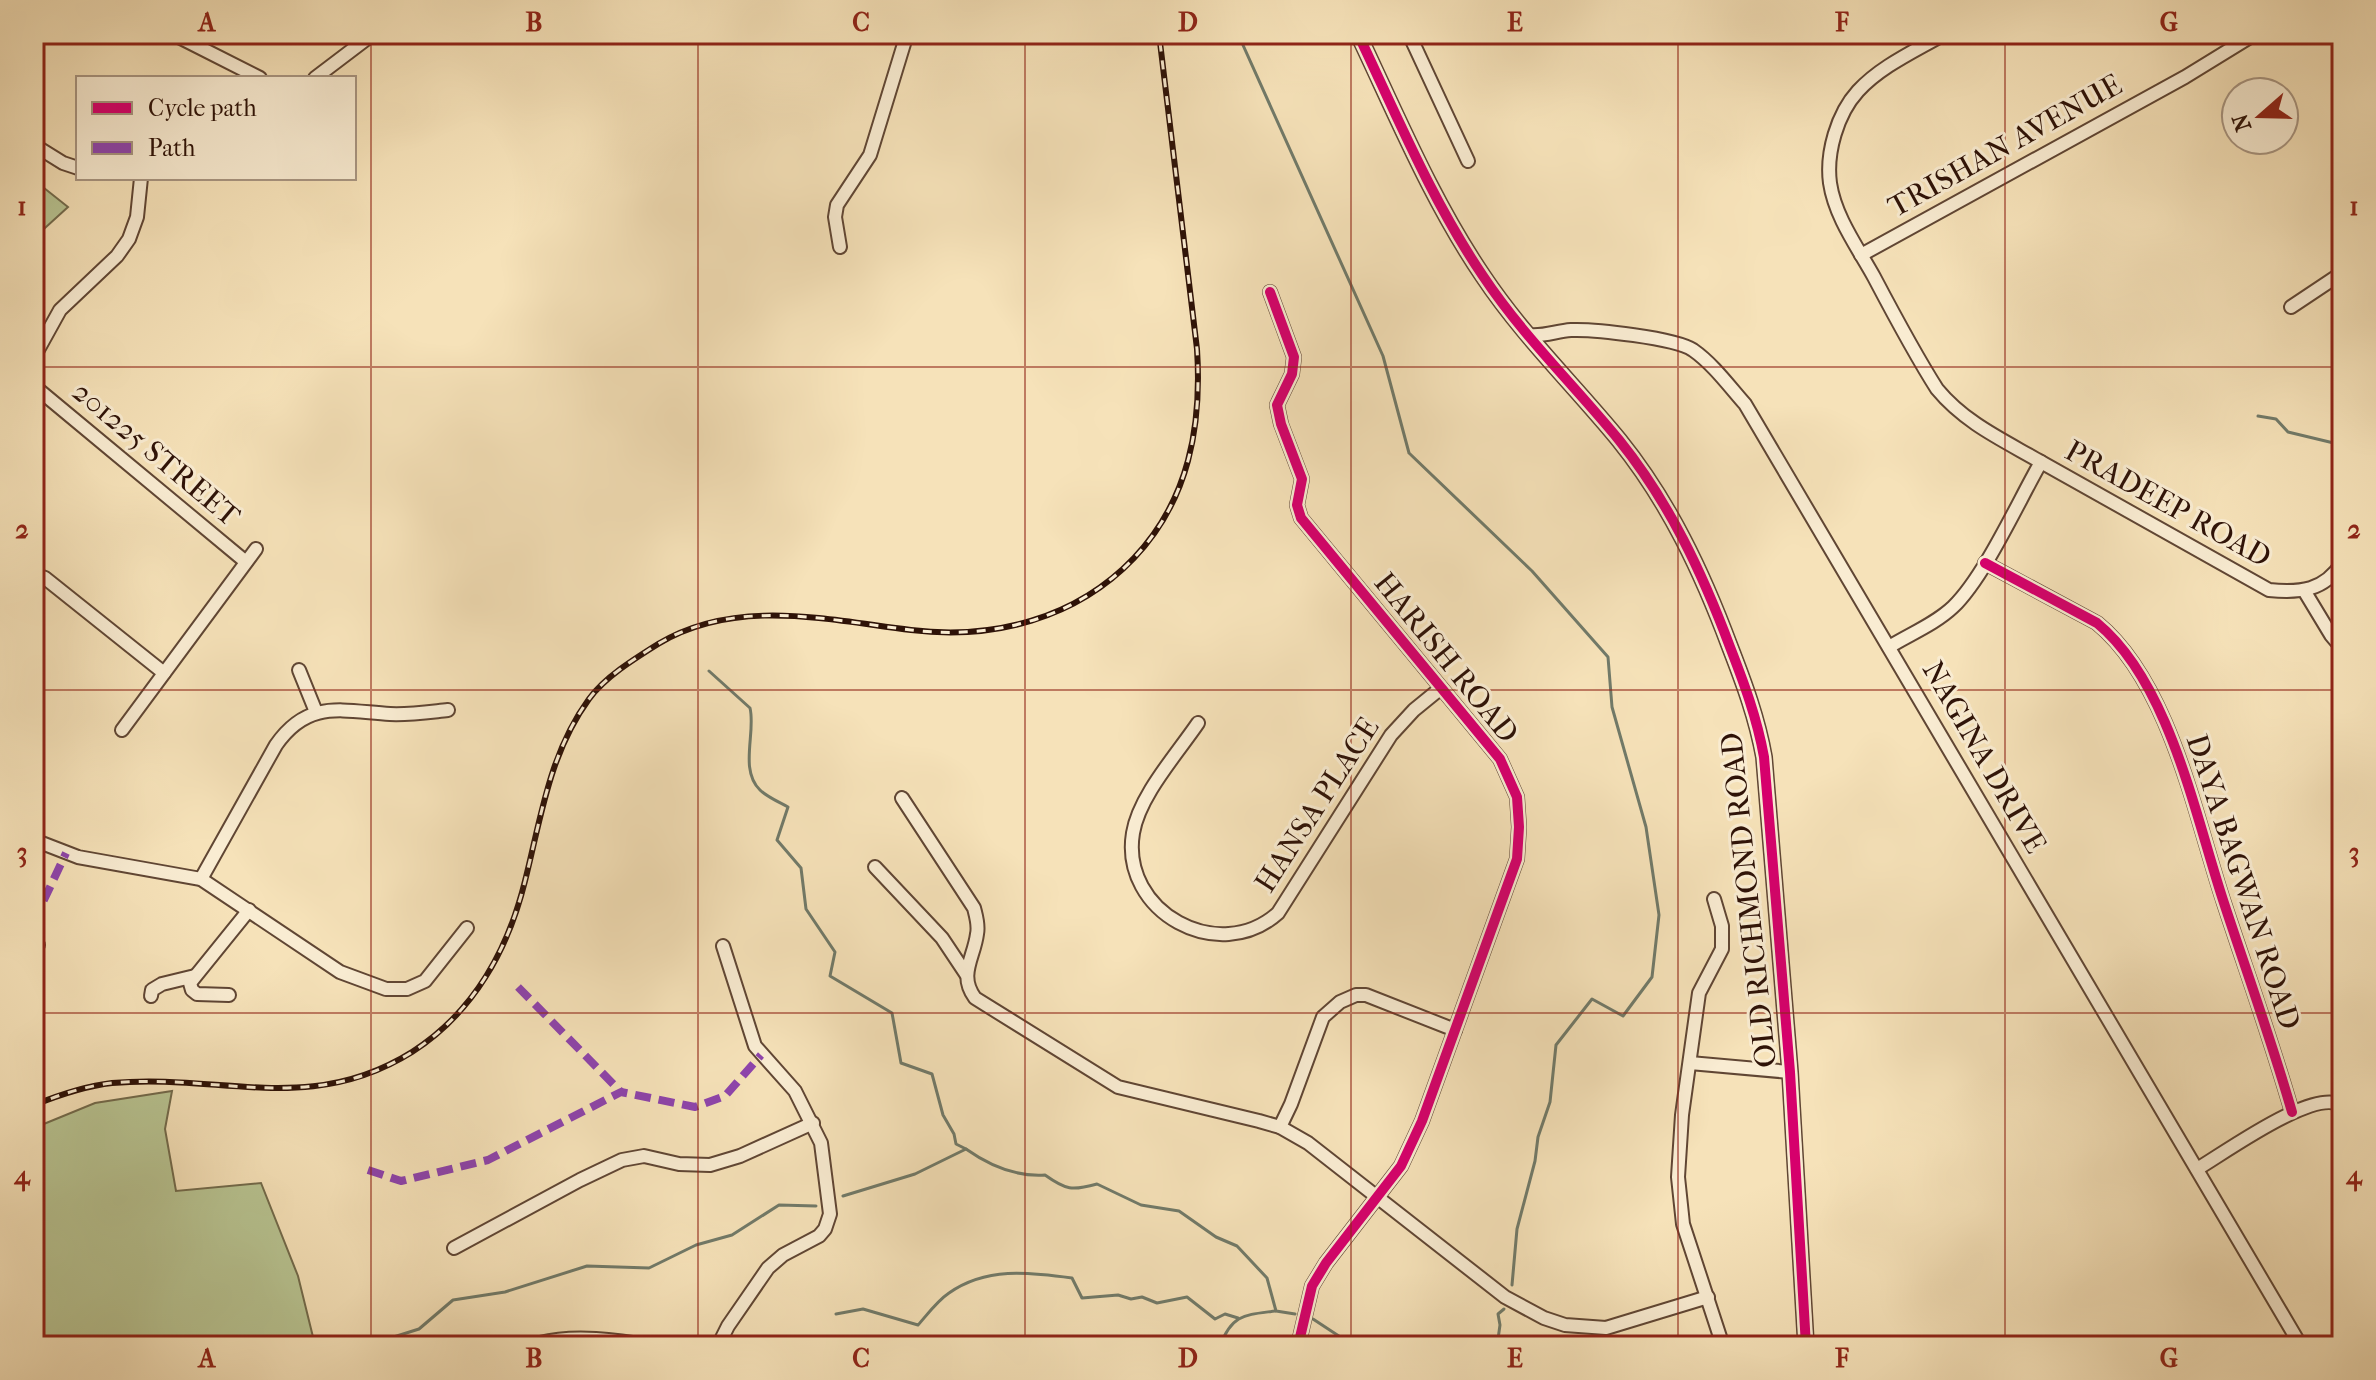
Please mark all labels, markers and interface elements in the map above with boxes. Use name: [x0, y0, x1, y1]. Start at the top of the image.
text: A: [197, 7, 217, 38]
text: B: [526, 7, 543, 38]
text: C: [852, 7, 870, 38]
text: D: [1178, 7, 1198, 38]
text: E: [1507, 7, 1523, 38]
text: F: [1834, 7, 1849, 38]
text: G: [2160, 7, 2178, 38]
street label: TRISHAN AVENUE: [1882, 67, 2128, 225]
legend: [76, 76, 356, 180]
north arrow: [2220, 76, 2300, 156]
text: Cycle path: [148, 94, 257, 122]
text: N: [2227, 110, 2257, 135]
text: Path: [148, 134, 196, 162]
text: 1: [17, 191, 27, 222]
text: 1: [2349, 191, 2359, 222]
street label: 201225 STREET: [65, 374, 247, 534]
street label: PRADEEP ROAD: [2059, 433, 2277, 575]
text: 2: [15, 514, 29, 545]
text: 2: [2347, 514, 2361, 545]
street label: HARISH ROAD: [1367, 566, 1525, 750]
street label: NAGINA DRIVE: [1915, 655, 2053, 859]
street label: HANSA PLACE: [1248, 711, 1386, 899]
street label: DAYA BAGWAN ROAD: [2179, 730, 2307, 1034]
street label: OLD RICHMOND ROAD: [1714, 731, 1784, 1069]
text: 3: [17, 837, 27, 868]
text: 3: [2349, 837, 2359, 868]
text: 4: [13, 1160, 31, 1192]
text: 4: [2345, 1160, 2363, 1192]
text: A: [197, 1343, 217, 1374]
text: B: [526, 1343, 543, 1374]
text: C: [852, 1343, 870, 1374]
text: D: [1178, 1343, 1198, 1374]
text: E: [1507, 1343, 1523, 1374]
text: F: [1834, 1343, 1849, 1374]
text: G: [2160, 1343, 2178, 1374]

